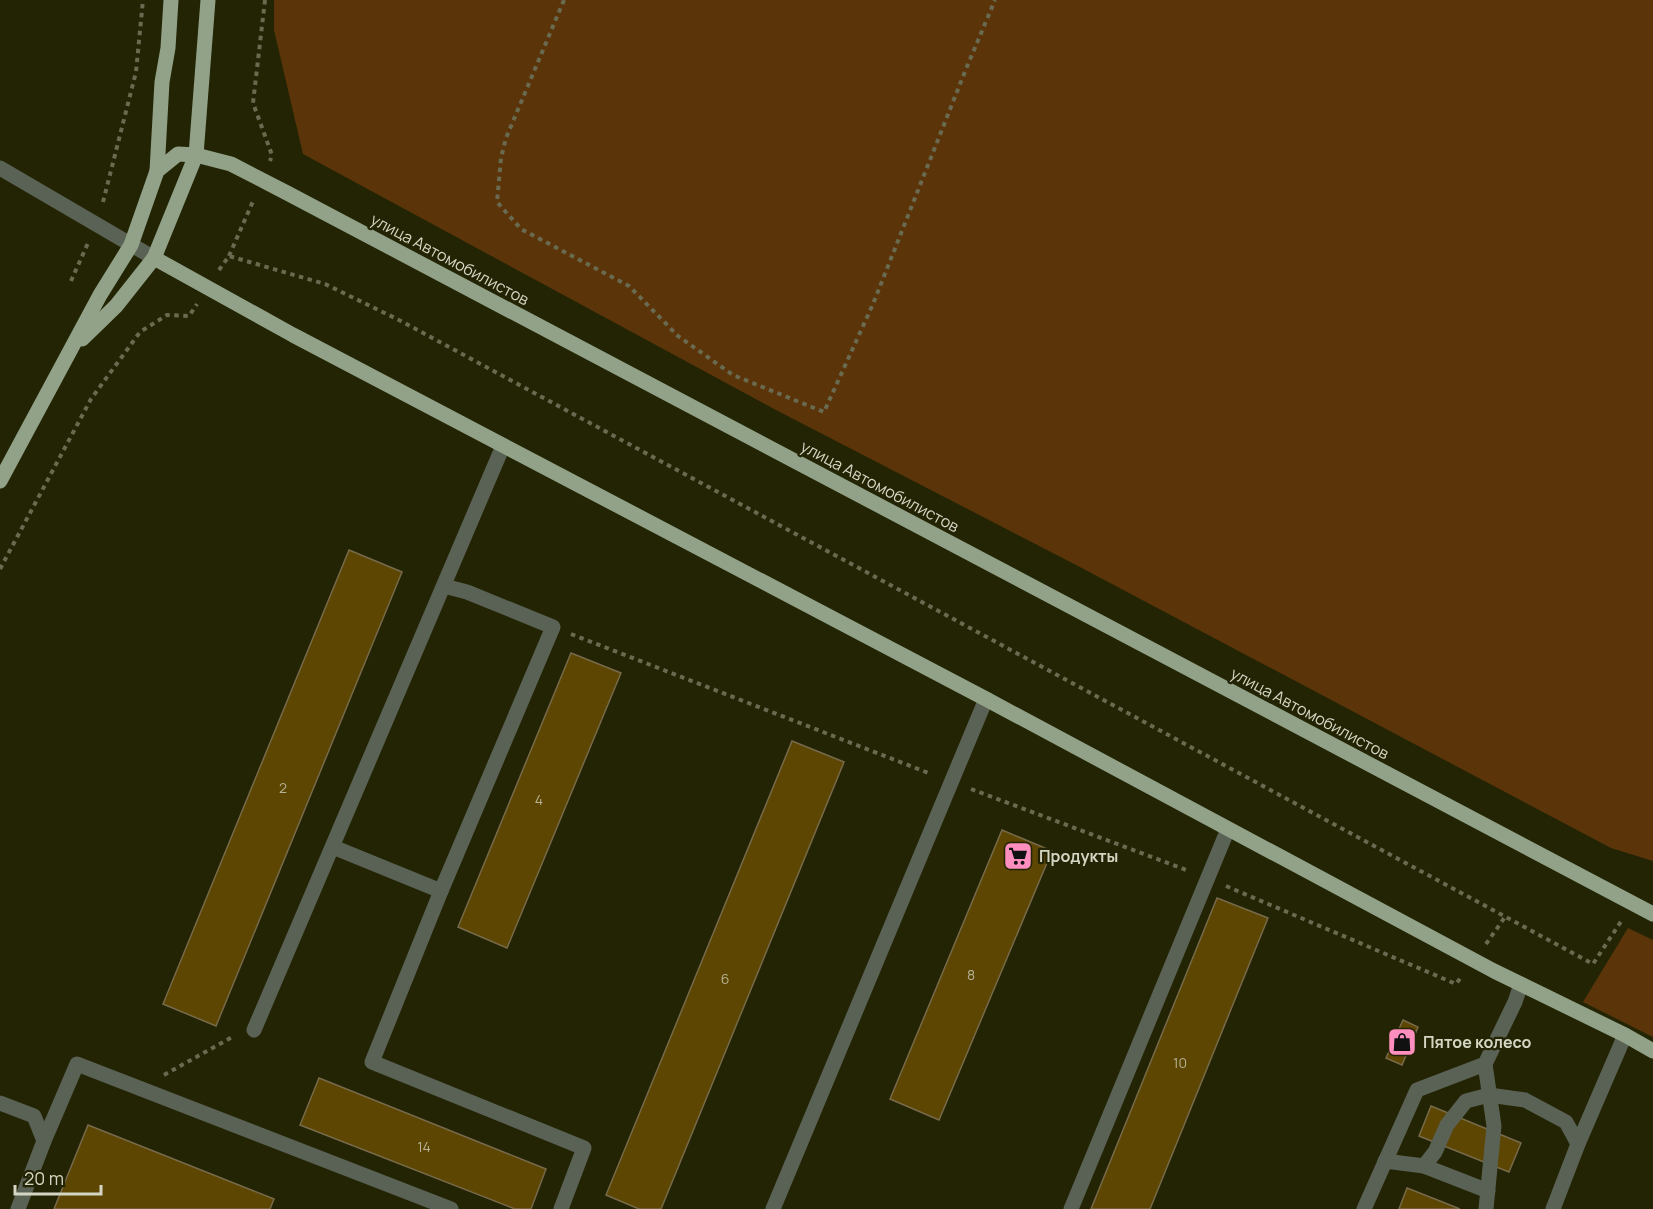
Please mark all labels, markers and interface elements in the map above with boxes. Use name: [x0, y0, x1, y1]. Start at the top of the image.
street label: улица Автомобилистов: [367, 208, 533, 310]
street label: улица Автомобилистов: [797, 435, 963, 537]
street label: улица Автомобилистов: [1227, 662, 1393, 764]
house number: 2: [279, 778, 287, 797]
house number: 4: [535, 790, 543, 809]
supermarket icon: Продукты: [1002, 840, 1034, 872]
place label: Продукты: [1039, 845, 1118, 867]
house number: 8: [967, 965, 975, 984]
house number: 6: [721, 969, 729, 988]
shop icon: Пятое колесо: [1386, 1026, 1418, 1058]
place label: Пятое колесо: [1423, 1031, 1532, 1053]
house number: 10: [1173, 1053, 1187, 1072]
house number: 14: [417, 1137, 431, 1156]
scale bar: [15, 1158, 100, 1196]
text: 20 m: [24, 1166, 64, 1190]

